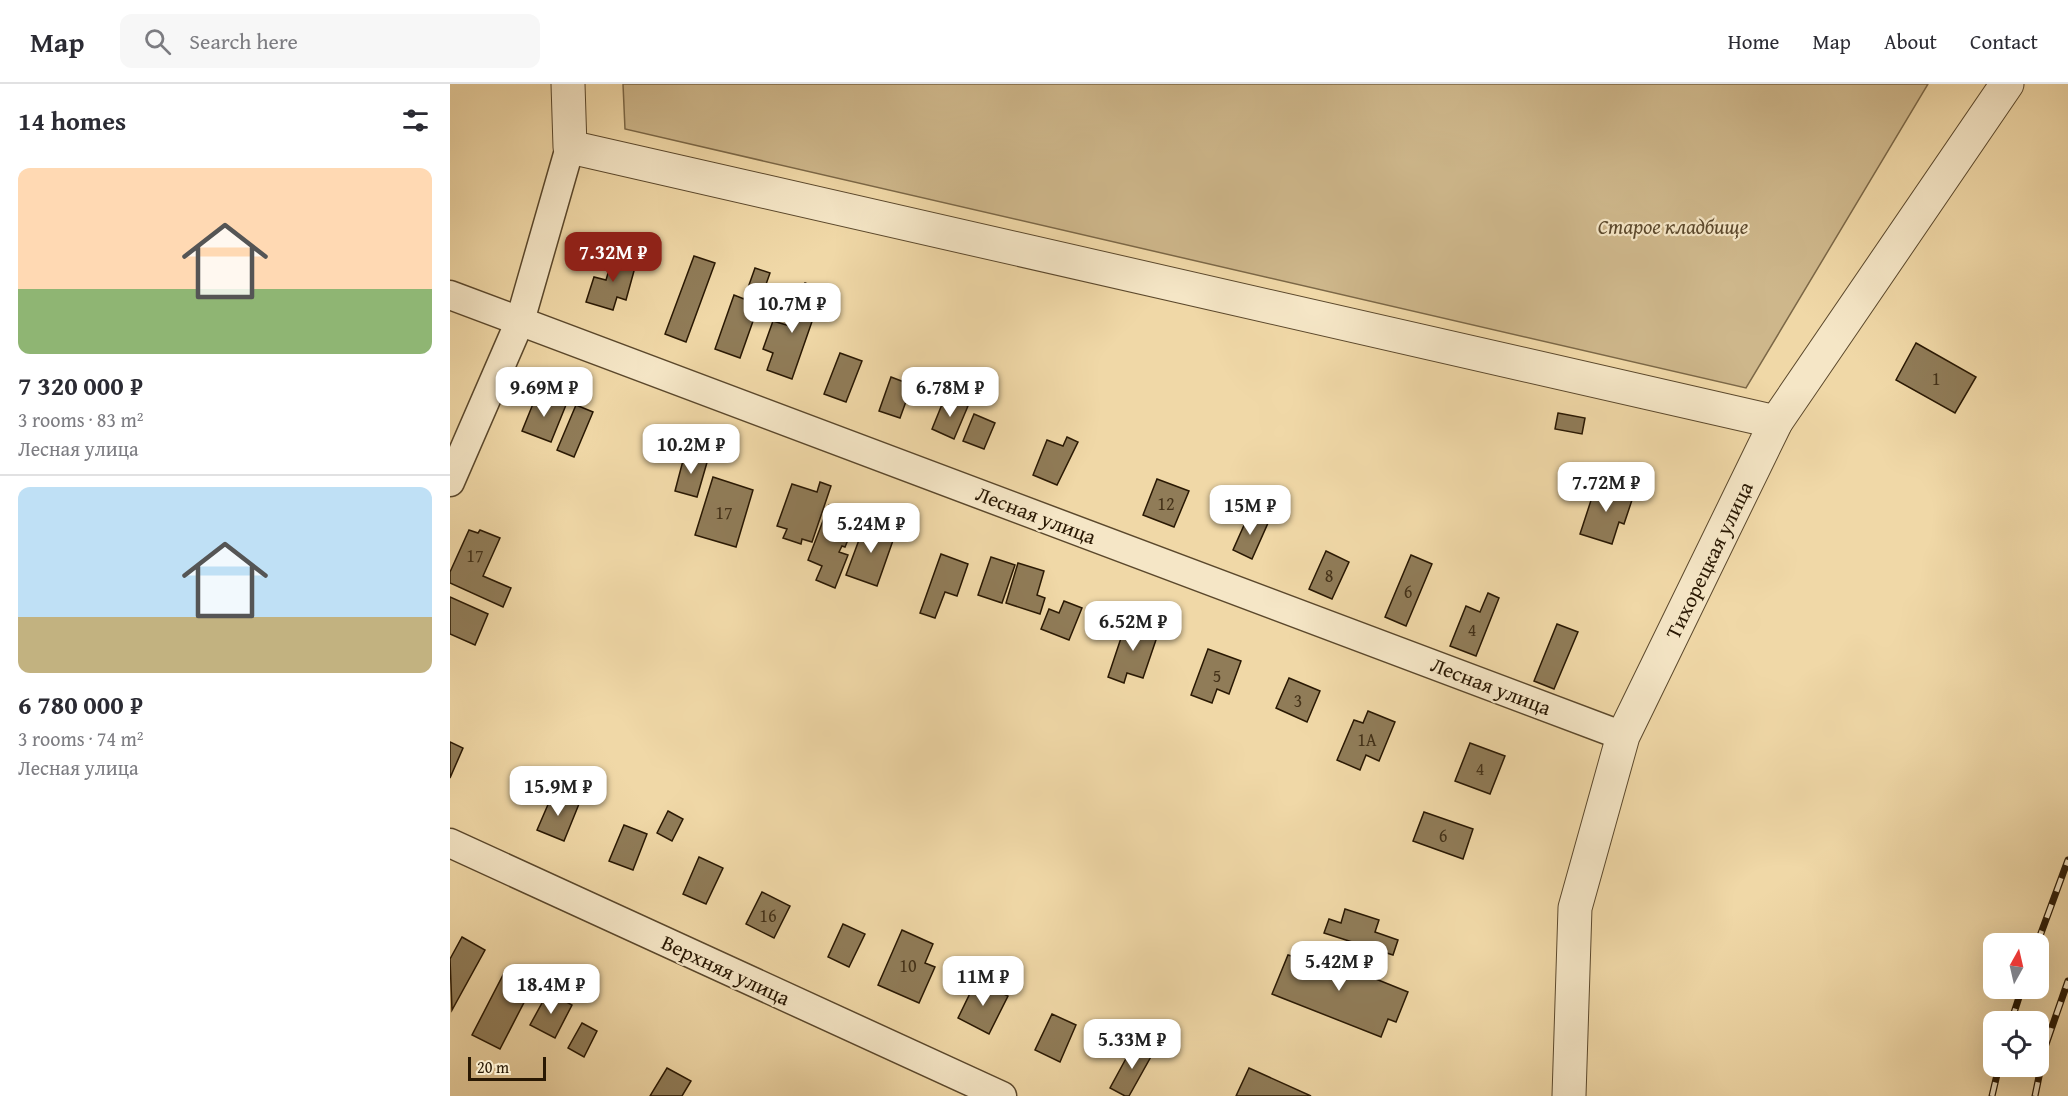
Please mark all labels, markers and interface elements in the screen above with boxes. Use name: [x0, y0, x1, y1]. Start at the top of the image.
search box: [120, 14, 540, 68]
text: Map: [30, 21, 84, 62]
icon: search: [141, 25, 174, 58]
text: Search here: [189, 25, 298, 57]
text: Home: [1728, 26, 1779, 57]
text: Map: [1812, 26, 1851, 57]
text: About: [1884, 26, 1937, 57]
text: Contact: [1970, 26, 2038, 57]
text: 14 homes: [18, 101, 126, 140]
icon: filters: [399, 104, 432, 137]
icon: home: [171, 207, 279, 315]
park label: Старое кладбище: [1598, 211, 1748, 242]
pin: 7.32M ₽: [558, 232, 668, 283]
text: 7.32M ₽: [579, 237, 647, 266]
pin: 10.7M ₽: [737, 283, 847, 334]
text: 10.7M ₽: [758, 288, 826, 317]
house number: 1: [1932, 365, 1940, 392]
text: 7 320 000 ₽: [18, 366, 143, 405]
pin: 9.69M ₽: [489, 367, 599, 418]
pin: 6.78M ₽: [895, 367, 1005, 418]
text: 9.69M ₽: [510, 372, 578, 401]
text: 6.78M ₽: [916, 372, 984, 401]
text: 3 rooms · 83 m²: [18, 405, 144, 434]
pin: 10.2M ₽: [636, 424, 746, 475]
text: 10.2M ₽: [657, 429, 725, 458]
text: Лесная улица: [18, 434, 139, 463]
pin: 7.72M ₽: [1551, 462, 1661, 513]
text: 7.72M ₽: [1572, 467, 1640, 496]
street label: Тихорецкая улица: [1657, 476, 1761, 644]
street label: Лесная улица: [971, 478, 1101, 552]
pin: 15M ₽: [1208, 485, 1292, 536]
house number: 12: [1157, 490, 1175, 517]
text: 15M ₽: [1224, 490, 1276, 519]
house number: 17: [715, 499, 733, 526]
pin: 5.24M ₽: [816, 503, 926, 554]
text: 5.24M ₽: [837, 508, 905, 537]
icon: home: [171, 526, 279, 634]
house number: 17: [466, 542, 484, 569]
house number: 8: [1325, 562, 1333, 589]
house number: 6: [1404, 578, 1412, 605]
pin: 6.52M ₽: [1078, 601, 1188, 652]
text: 6.52M ₽: [1099, 606, 1167, 635]
house number: 4: [1468, 616, 1476, 643]
street label: Лесная улица: [1426, 649, 1556, 723]
house number: 5: [1213, 662, 1221, 689]
text: 6 780 000 ₽: [18, 685, 143, 724]
house number: 3: [1294, 687, 1302, 714]
text: 3 rooms · 74 m²: [18, 724, 144, 753]
house number: 1А: [1357, 726, 1377, 753]
text: Лесная улица: [18, 753, 139, 782]
house number: 4: [1476, 755, 1484, 782]
pin: 15.9M ₽: [503, 766, 613, 817]
text: 15.9M ₽: [524, 771, 592, 800]
house number: 6: [1439, 822, 1447, 849]
house number: 16: [759, 902, 777, 929]
street label: Верхняя улица: [657, 927, 795, 1013]
north arrow: [1983, 933, 2049, 999]
map controls: [1983, 933, 2049, 1077]
pin: 5.42M ₽: [1284, 941, 1394, 992]
text: 5.42M ₽: [1305, 946, 1373, 975]
house number: 10: [899, 952, 917, 979]
pin: 11M ₽: [941, 956, 1025, 1007]
text: 11M ₽: [957, 961, 1009, 990]
pin: 18.4M ₽: [496, 964, 606, 1015]
text: 18.4M ₽: [517, 969, 585, 998]
button: locate: [1983, 1011, 2049, 1077]
pin: 5.33M ₽: [1077, 1019, 1187, 1070]
text: 5.33M ₽: [1098, 1024, 1166, 1053]
scale bar: [468, 1054, 546, 1082]
text: 20 m: [477, 1055, 509, 1079]

